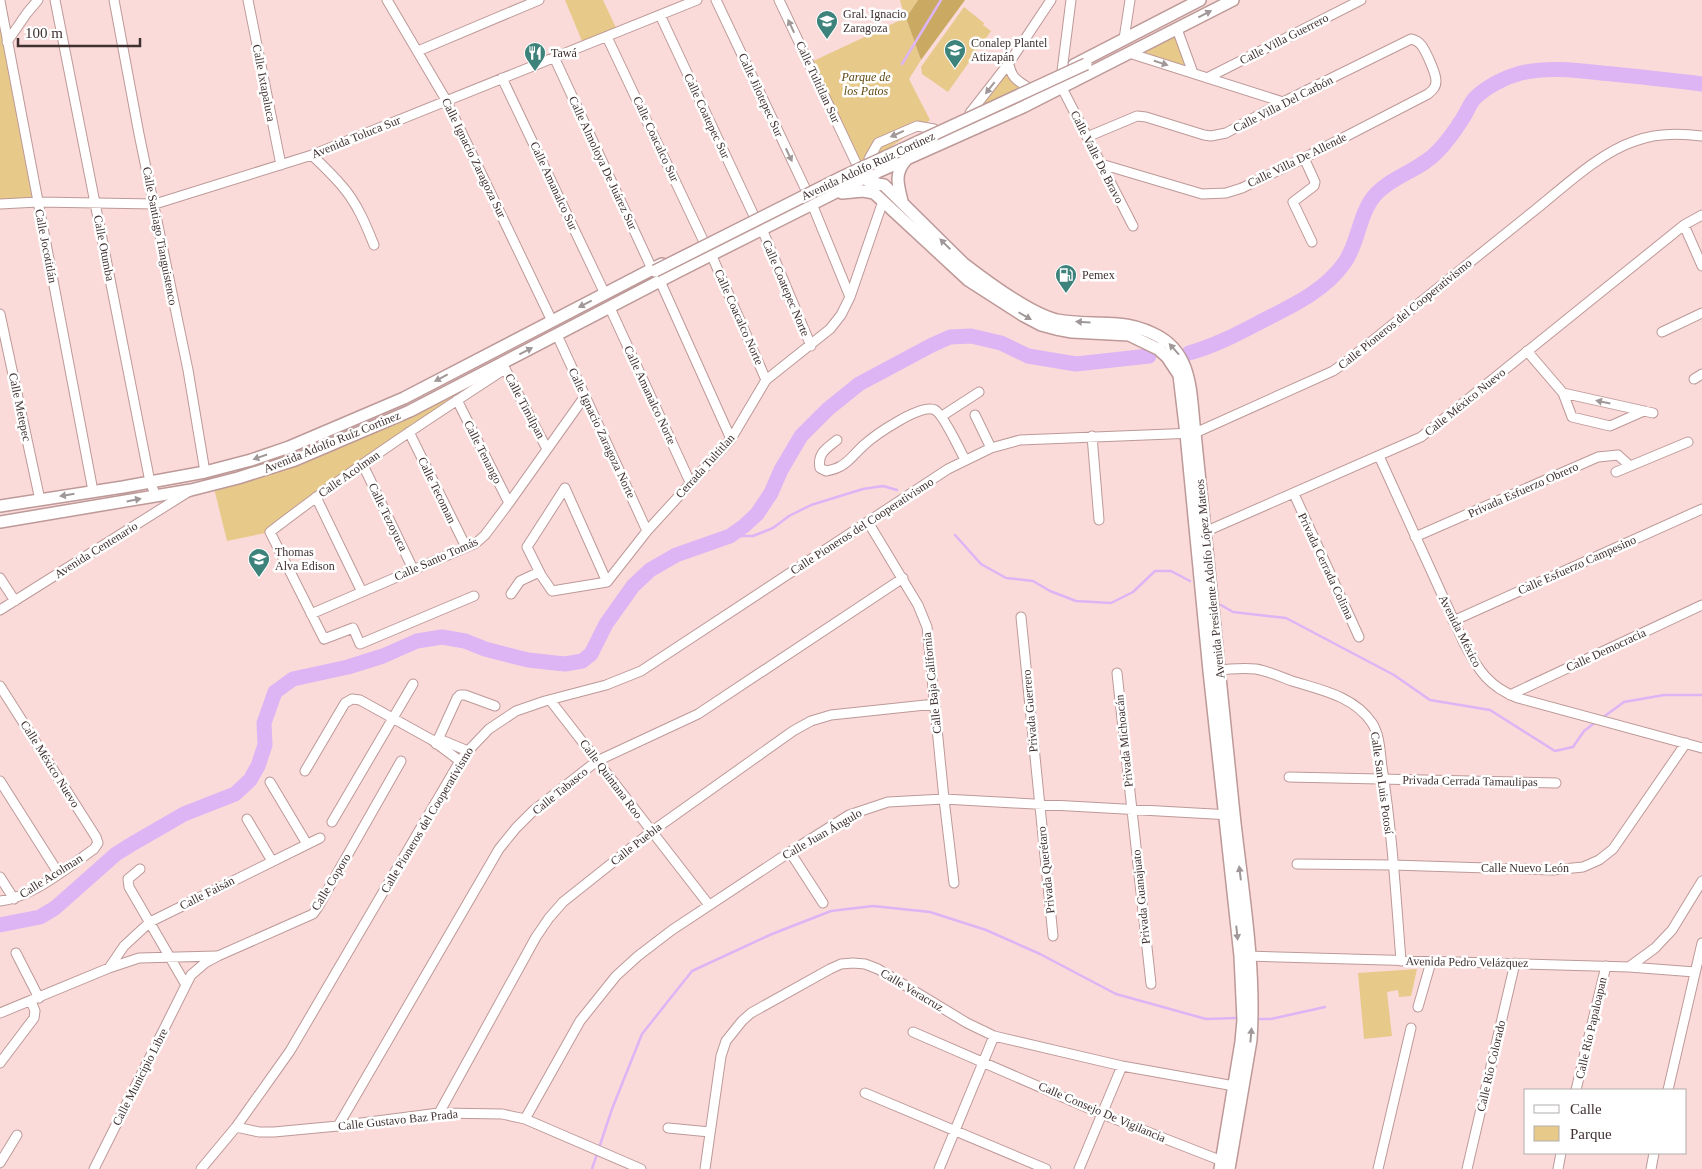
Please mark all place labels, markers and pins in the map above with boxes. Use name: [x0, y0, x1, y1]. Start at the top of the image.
place label: Gral. Ignacio Zaragoza: [843, 7, 906, 35]
school or university icon: Gral. Ignacio Zaragoza: [815, 9, 839, 40]
place label: Conalep Plantel Atizapán: [971, 36, 1048, 64]
school or university icon: Conalep Plantel Atizapán: [943, 38, 967, 69]
restaurant icon: Tawá: [523, 41, 547, 72]
place label: Tawá: [551, 46, 577, 60]
fuel station icon: Pemex: [1054, 263, 1078, 294]
place label: Pemex: [1082, 268, 1115, 282]
place label: Thomas Alva Edison: [275, 545, 335, 573]
school or university icon: Thomas Alva Edison: [247, 547, 271, 578]

